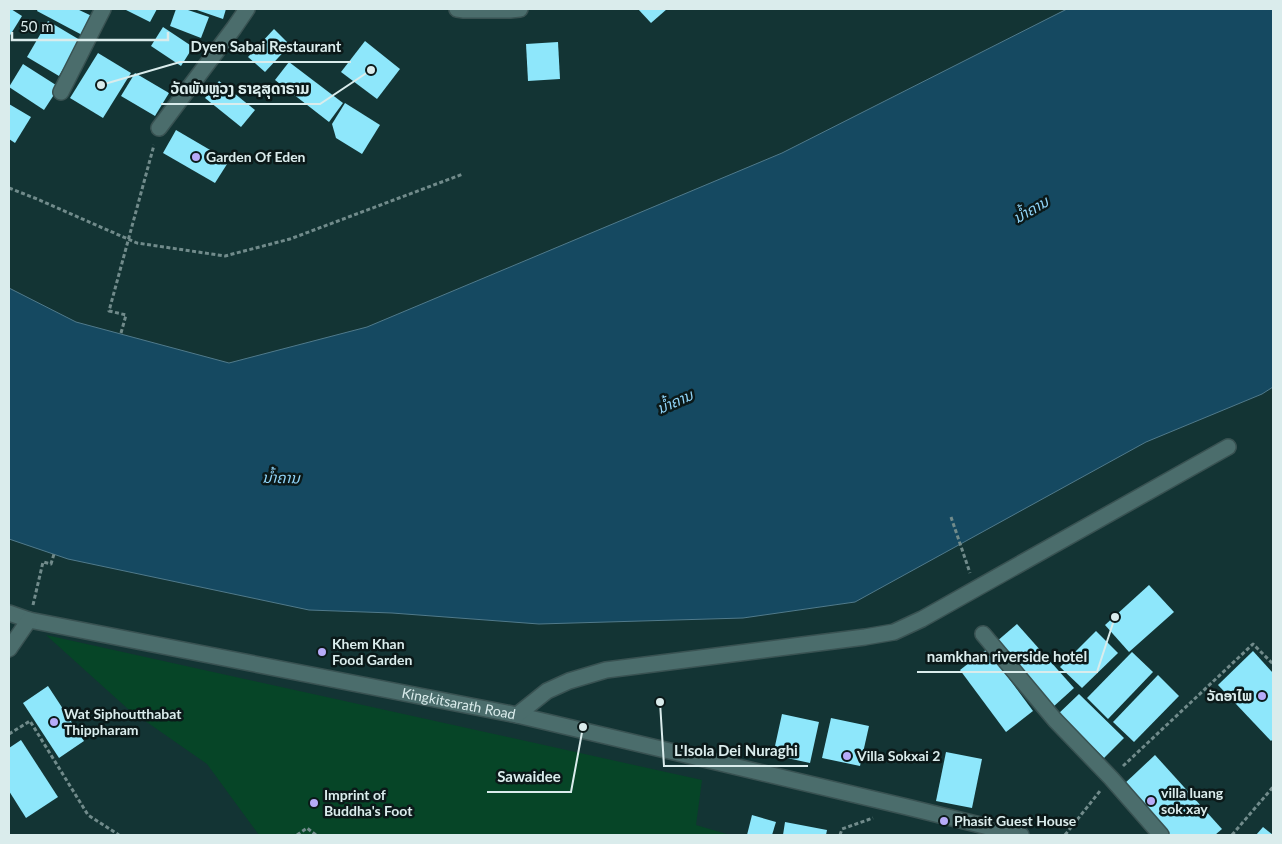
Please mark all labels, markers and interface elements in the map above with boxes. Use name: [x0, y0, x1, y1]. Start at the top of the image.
scale bar: [12, 10, 169, 42]
text: 50 m: [20, 17, 54, 35]
callout: Dyen Sabai Restaurant: [180, 32, 351, 62]
text: Dyen Sabai Restaurant: [191, 37, 342, 55]
callout: ວັດພັນຫຼວງ ຣາຊສຸດາຣາມ: [161, 74, 320, 104]
text: ວັດພັນຫຼວງ ຣາຊສຸດາຣາມ: [170, 79, 310, 99]
place label: Garden Of Eden: [206, 148, 306, 165]
marker: Garden Of Eden: [190, 151, 202, 163]
water label: ນ້ຳຄານ: [1009, 189, 1053, 226]
water label: ນ້ຳຄານ: [653, 383, 697, 417]
water label: ນ້ຳຄານ: [262, 466, 302, 486]
place label: Khem Khan Food Garden: [332, 635, 412, 668]
callout: namkhan riverside hotel: [917, 642, 1097, 672]
marker: Khem Khan Food Garden: [316, 646, 328, 658]
text: namkhan riverside hotel: [927, 647, 1087, 665]
street label: Kingkitsarath Road: [400, 684, 517, 723]
place label: ວັດອາໄພ: [1207, 687, 1252, 704]
marker: ວັດອາໄພ: [1256, 690, 1268, 702]
place label: Wat Siphoutthabat Thippharam: [64, 705, 182, 738]
marker: Wat Siphoutthabat Thippharam: [48, 716, 60, 728]
callout: L'Isola Dei Nuraghi: [664, 736, 808, 766]
text: L'Isola Dei Nuraghi: [674, 741, 798, 759]
place label: Villa Sokxai 2: [856, 747, 940, 764]
marker: Villa Sokxai 2: [841, 750, 853, 762]
callout: Sawaidee: [487, 762, 571, 792]
text: Sawaidee: [497, 767, 561, 785]
place label: villa luang sok xay: [1161, 784, 1224, 817]
place label: Imprint of Buddha's Foot: [324, 786, 413, 819]
marker: villa luang sok xay: [1145, 795, 1157, 807]
marker: Imprint of Buddha's Foot: [308, 797, 320, 809]
place label: Phasit Guest House: [954, 812, 1077, 829]
marker: Phasit Guest House: [938, 815, 950, 827]

